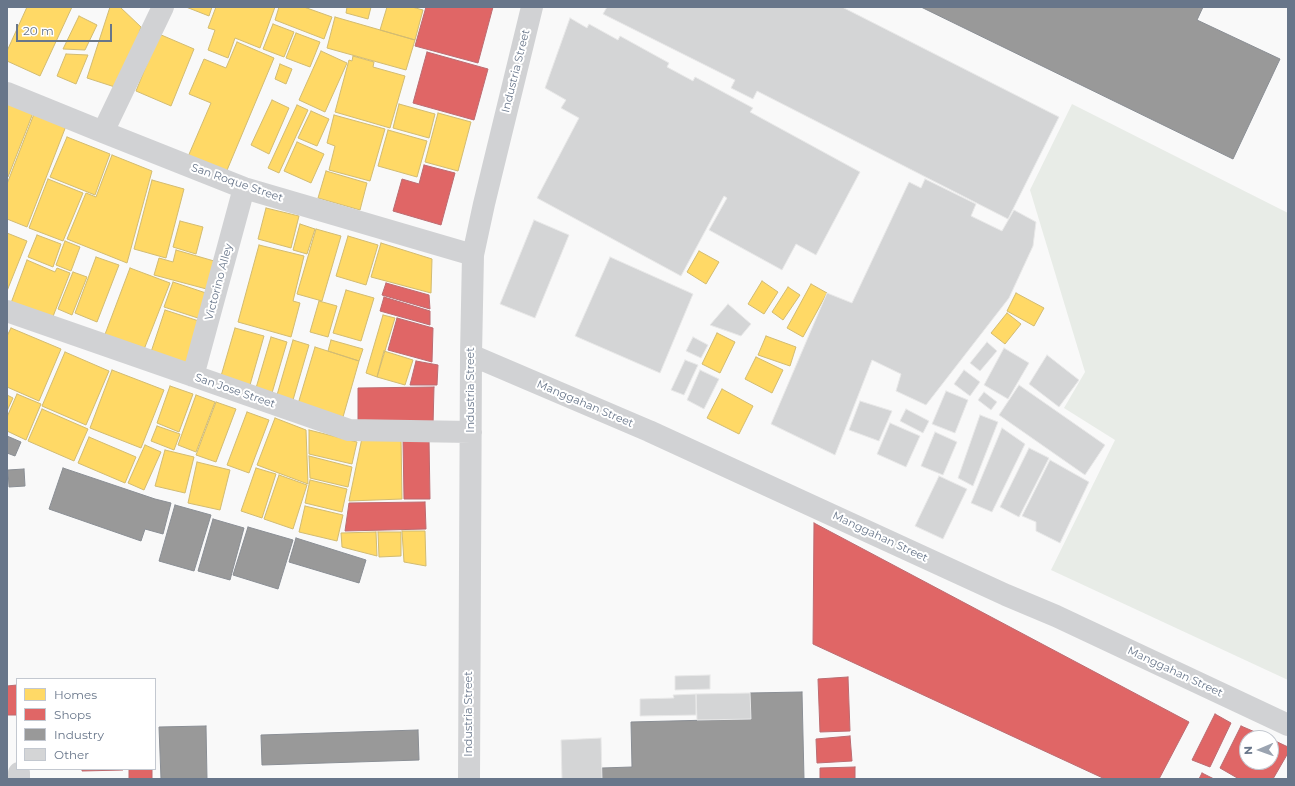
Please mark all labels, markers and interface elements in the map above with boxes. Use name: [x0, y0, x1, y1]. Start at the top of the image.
scale bar: [18, 16, 114, 42]
text: 20 m: [23, 23, 54, 38]
street label: Industria Street: [499, 28, 533, 114]
street label: San Roque Street: [189, 161, 285, 205]
street label: Victorino Alley: [202, 242, 236, 322]
street label: Industria Street: [464, 347, 478, 433]
street label: San Jose Street: [193, 371, 277, 411]
street label: Manggahan Street: [535, 378, 635, 430]
street label: Manggahan Street: [830, 509, 930, 565]
street label: Manggahan Street: [1125, 644, 1225, 700]
street label: Industria Street: [462, 671, 476, 757]
legend: [16, 678, 156, 770]
text: Homes: [54, 687, 97, 702]
text: Shops: [54, 707, 91, 722]
text: Industry: [54, 727, 104, 742]
north arrow: [1239, 730, 1279, 770]
text: N: [1241, 746, 1255, 755]
text: Other: [54, 747, 89, 762]

